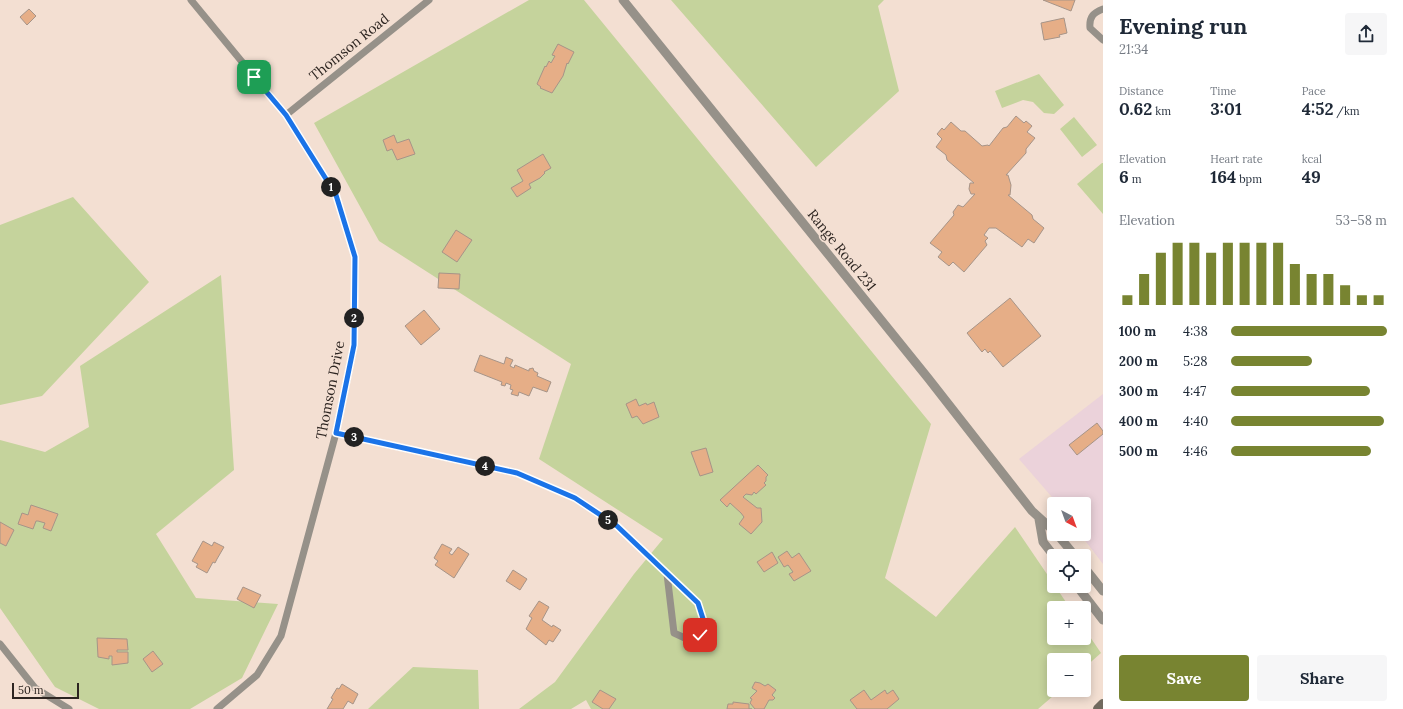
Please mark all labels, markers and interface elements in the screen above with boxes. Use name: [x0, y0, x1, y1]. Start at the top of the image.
street label: Thomson Road: [305, 9, 393, 85]
text: Evening run: [1119, 12, 1247, 40]
button: share: [1345, 13, 1387, 55]
text: 21:34: [1119, 41, 1148, 58]
pin: [237, 60, 271, 94]
icon: arrive: [243, 66, 265, 88]
text: Distance: [1119, 84, 1164, 98]
text: Time: [1210, 84, 1236, 98]
text: Pace: [1302, 84, 1326, 98]
text: 0.62: [1119, 98, 1152, 120]
text: 3:01: [1210, 98, 1242, 120]
text: 4:52: [1302, 98, 1333, 120]
text: km: [1152, 104, 1171, 118]
text: /km: [1333, 104, 1360, 118]
text: Elevation: [1119, 152, 1166, 166]
text: Heart rate: [1210, 152, 1263, 166]
text: kcal: [1302, 152, 1322, 166]
text: 6: [1119, 166, 1129, 188]
text: 164: [1210, 166, 1236, 188]
text: 49: [1302, 166, 1321, 188]
text: m: [1129, 172, 1142, 186]
text: bpm: [1236, 172, 1262, 186]
pin: 1: [321, 177, 341, 197]
text: 1: [329, 180, 333, 194]
street label: Range Road 231: [804, 206, 880, 294]
text: Elevation: [1119, 212, 1175, 229]
text: 53–58 m: [1336, 212, 1387, 229]
pin: 2: [344, 308, 364, 328]
text: 2: [351, 311, 357, 325]
text: 100 m: [1119, 323, 1156, 340]
text: 4:38: [1183, 323, 1208, 340]
street label: Thomson Drive: [312, 339, 348, 441]
text: 200 m: [1119, 353, 1158, 370]
text: 5:28: [1183, 353, 1208, 370]
text: 300 m: [1119, 383, 1158, 400]
text: 4:47: [1183, 383, 1206, 400]
text: 400 m: [1119, 413, 1158, 430]
text: 4:40: [1183, 413, 1208, 430]
pin: 3: [344, 427, 364, 447]
text: 3: [351, 430, 357, 444]
text: 500 m: [1119, 443, 1158, 460]
text: 4:46: [1183, 443, 1208, 460]
pin: 4: [475, 456, 495, 476]
text: 4: [482, 459, 488, 473]
north arrow: [1047, 497, 1091, 541]
map controls: [1047, 497, 1091, 697]
pin: 5: [598, 510, 618, 530]
text: 5: [605, 513, 611, 527]
button: locate: [1047, 549, 1091, 593]
button: +: [1047, 601, 1091, 645]
pin: [683, 618, 717, 652]
icon: check: [689, 624, 711, 646]
button: −: [1047, 653, 1091, 697]
button: Save: [1119, 655, 1249, 701]
button: Share: [1257, 655, 1387, 701]
scale bar: [12, 681, 79, 700]
text: 50 m: [18, 683, 44, 697]

